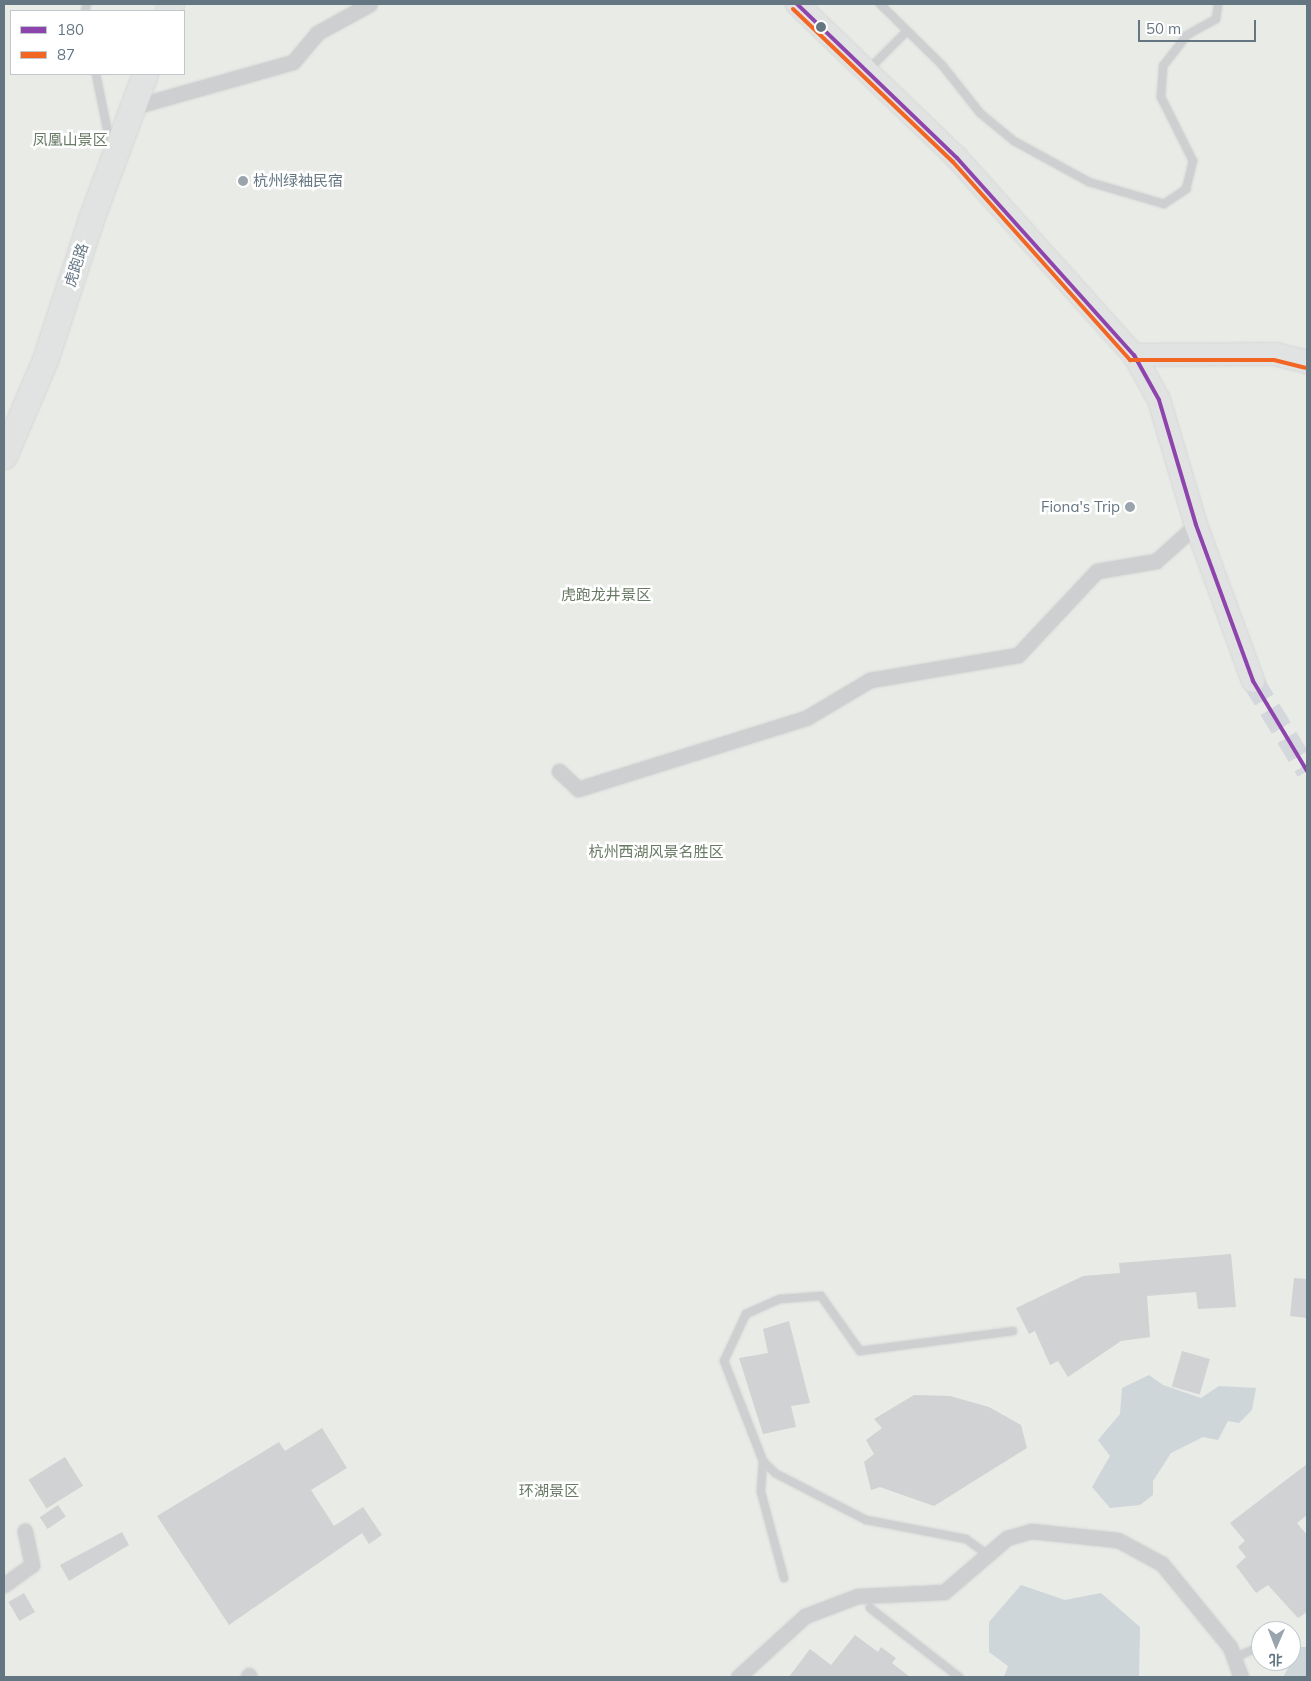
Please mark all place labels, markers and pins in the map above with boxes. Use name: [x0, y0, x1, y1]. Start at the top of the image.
unlabelled marker: [816, 22, 826, 32]
place label: 杭州绿袖民宿: [253, 172, 343, 190]
marker: 杭州绿袖民宿: [237, 175, 249, 187]
place label: Fiona's Trip: [1041, 498, 1120, 516]
marker: Fiona's Trip: [1124, 501, 1136, 513]

